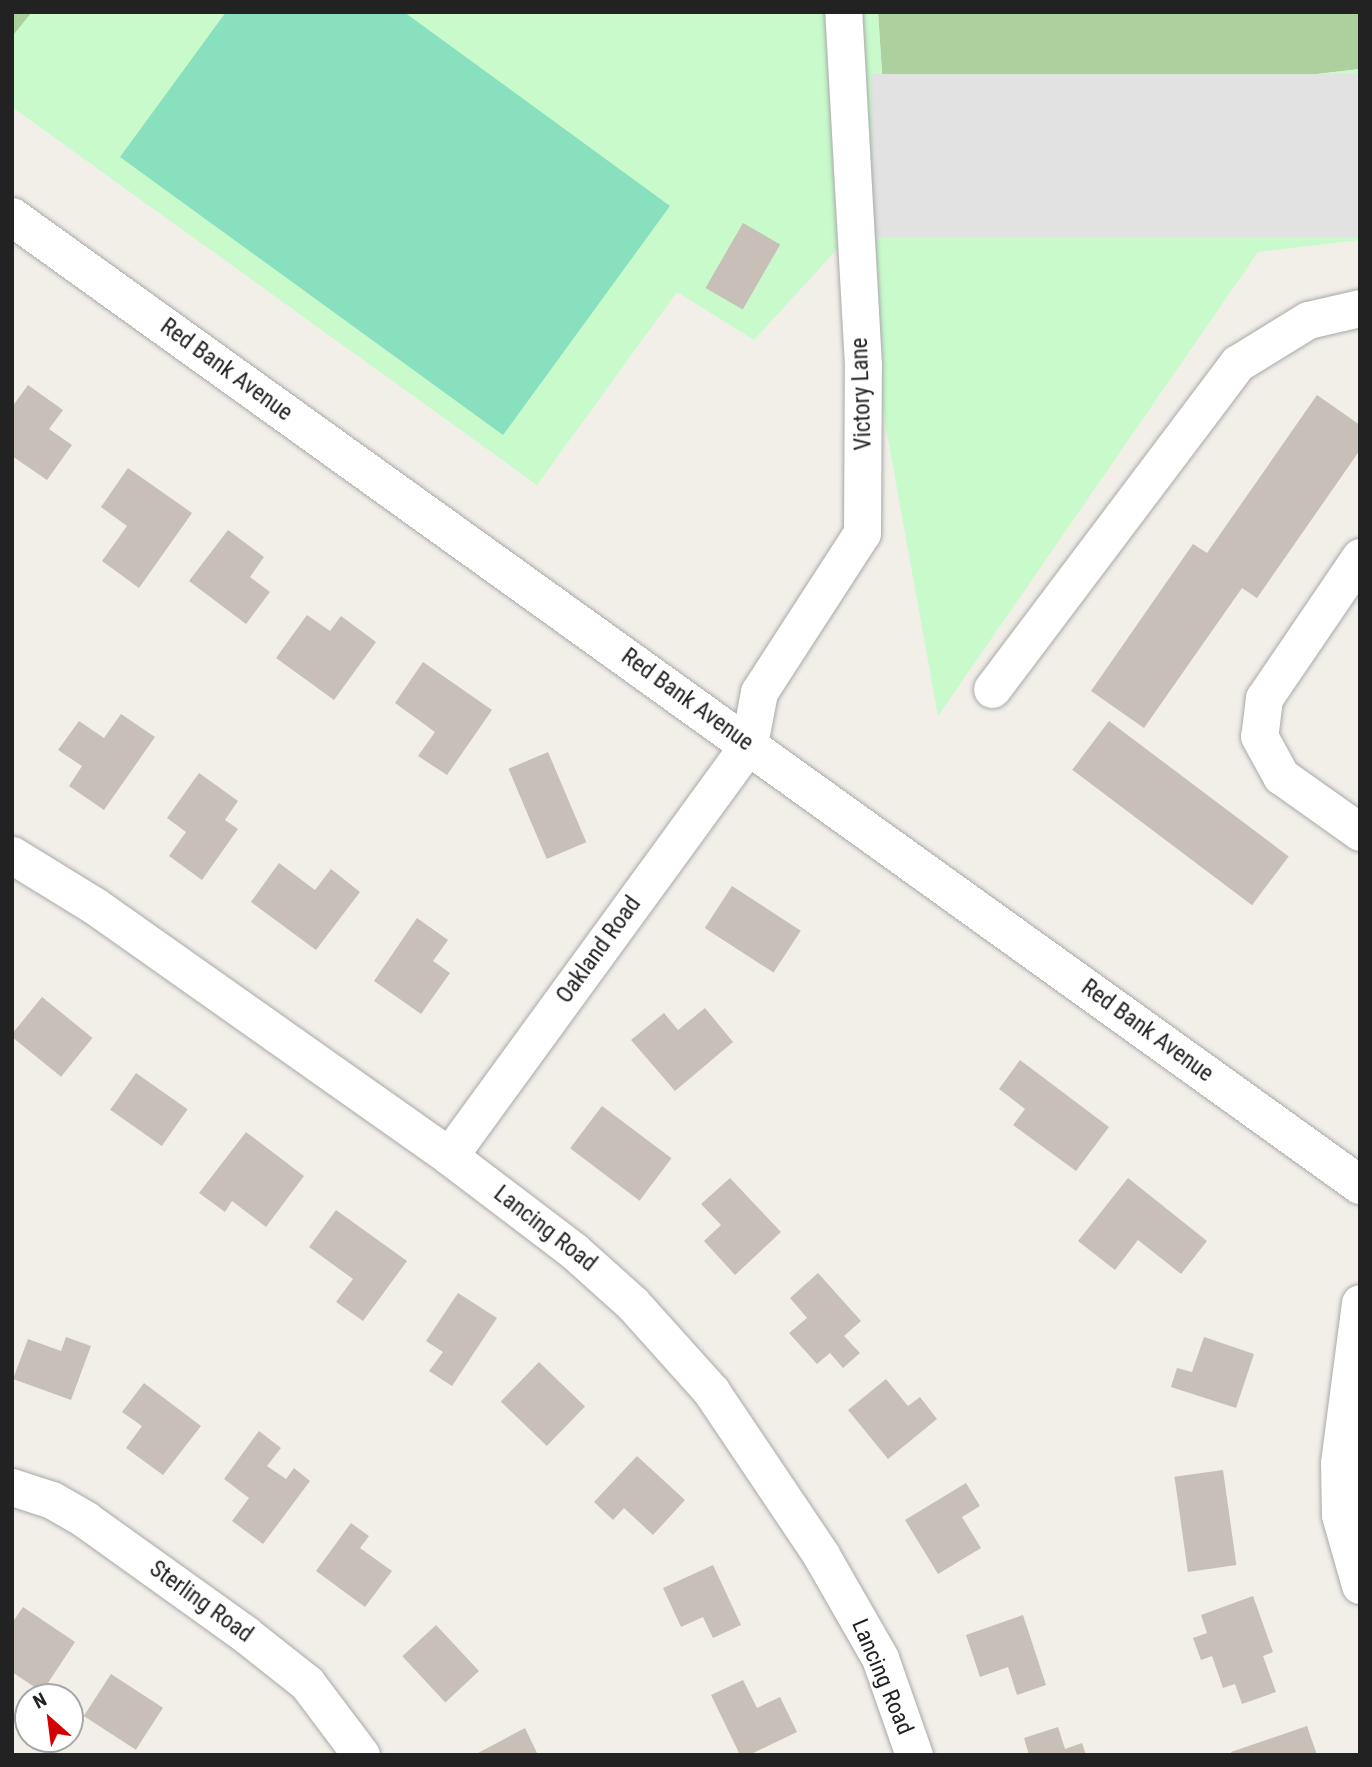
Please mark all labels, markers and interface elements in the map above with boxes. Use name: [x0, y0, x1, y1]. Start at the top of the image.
street label: Red Bank Avenue: [155, 313, 297, 427]
street label: Victory Lane: [846, 337, 878, 451]
street label: Red Bank Avenue: [616, 643, 758, 757]
street label: Oakland Road: [551, 891, 647, 1009]
street label: Red Bank Avenue: [1076, 974, 1218, 1088]
street label: Lancing Road: [488, 1180, 602, 1278]
street label: Sterling Road: [144, 1555, 258, 1649]
street label: Lancing Road: [845, 1615, 919, 1739]
north arrow: [14, 1683, 84, 1753]
text: N: [29, 1688, 50, 1714]

